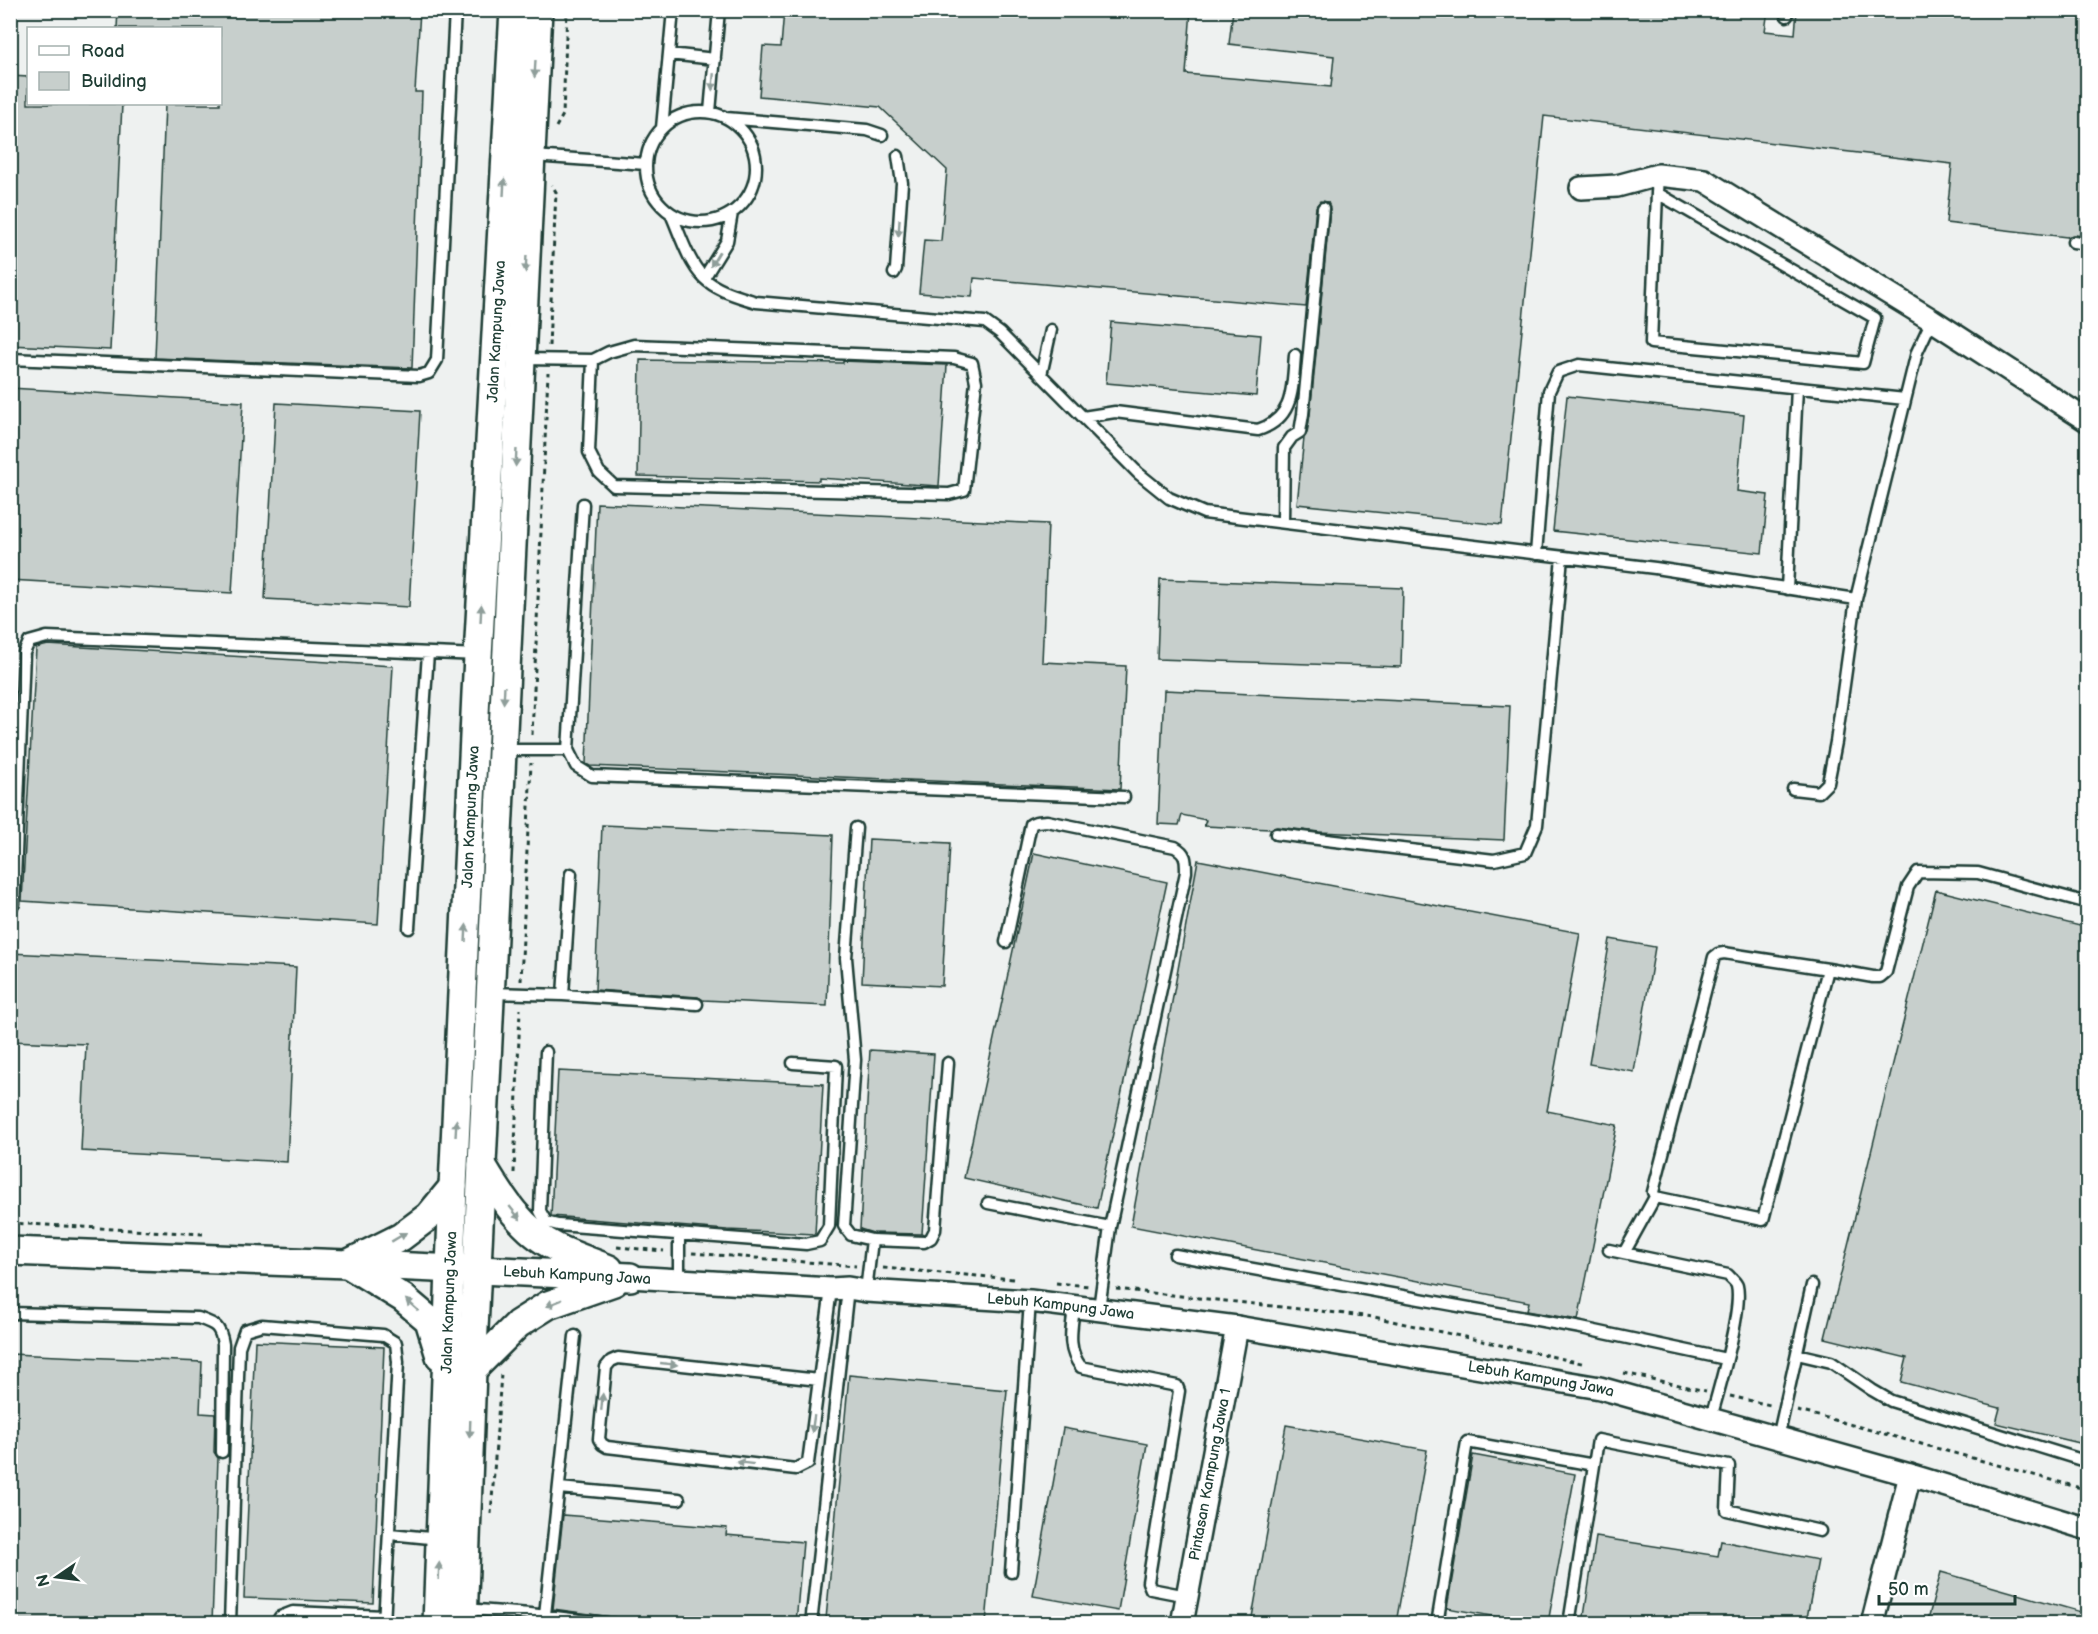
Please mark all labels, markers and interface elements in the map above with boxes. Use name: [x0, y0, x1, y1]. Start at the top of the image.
legend: [27, 27, 222, 105]
text: Road: [81, 41, 125, 62]
one-way arrow: [531, 59, 540, 78]
text: Building: [81, 71, 147, 92]
one-way arrow: [708, 73, 718, 92]
one-way arrow: [499, 178, 509, 197]
one-way arrow: [894, 219, 904, 238]
one-way arrow: [710, 251, 721, 267]
one-way arrow: [521, 254, 530, 273]
street label: Jalan Kampung Jawa: [483, 260, 510, 403]
one-way arrow: [511, 449, 520, 468]
one-way arrow: [476, 603, 485, 622]
one-way arrow: [500, 686, 509, 705]
street label: Jalan Kampung Jawa: [458, 745, 484, 888]
one-way arrow: [461, 924, 470, 943]
one-way arrow: [452, 1119, 461, 1138]
one-way arrow: [508, 1205, 521, 1220]
street label: Jalan Kampung Jawa: [437, 1231, 461, 1374]
one-way arrow: [391, 1232, 408, 1242]
street label: Lebuh Kampung Jawa: [502, 1262, 651, 1289]
street label: Lebuh Kampung Jawa: [986, 1289, 1136, 1324]
one-way arrow: [404, 1298, 419, 1312]
one-way arrow: [545, 1298, 563, 1308]
street label: Lebuh Kampung Jawa: [1466, 1357, 1616, 1402]
one-way arrow: [659, 1359, 678, 1369]
street label: Pintasan Kampung Jawa 1: [1185, 1387, 1235, 1562]
one-way arrow: [597, 1392, 607, 1411]
one-way arrow: [808, 1415, 817, 1434]
one-way arrow: [465, 1419, 475, 1438]
one-way arrow: [735, 1458, 754, 1468]
north arrow: [27, 1547, 87, 1607]
one-way arrow: [434, 1561, 444, 1580]
scale bar: [1879, 1568, 2016, 1606]
text: N: [33, 1572, 55, 1588]
text: 50 m: [1888, 1579, 1929, 1600]

